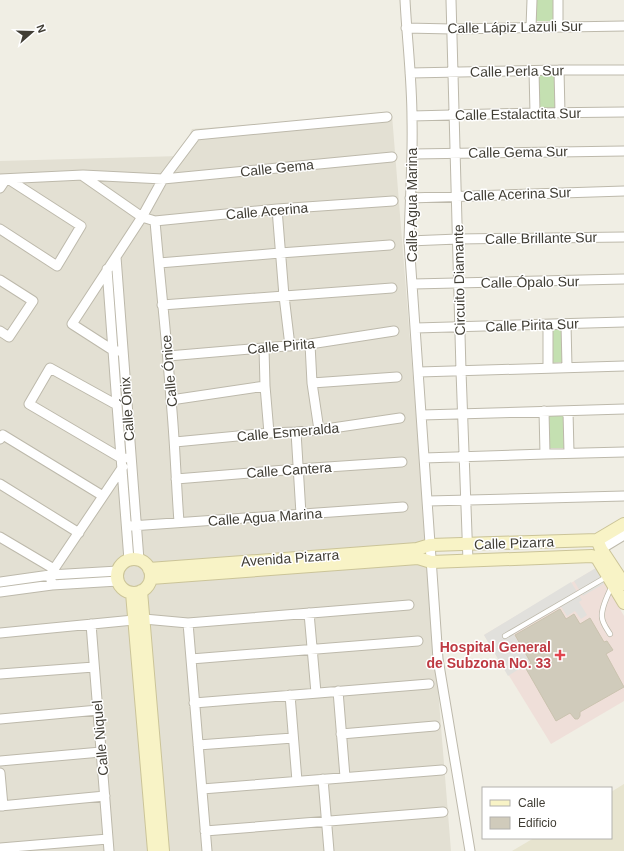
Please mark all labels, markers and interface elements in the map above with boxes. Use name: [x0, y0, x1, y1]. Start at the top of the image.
north arrow: [12, 12, 52, 52]
street label: Calle Lápiz Lazuli Sur: [447, 18, 583, 36]
text: N: [34, 23, 48, 34]
street label: Calle Perla Sur: [470, 62, 565, 80]
street label: Calle Estalactita Sur: [455, 105, 581, 123]
street label: Calle Gema Sur: [468, 143, 568, 161]
street label: Calle Agua Marina: [404, 148, 420, 262]
street label: Calle Gema: [239, 156, 315, 180]
street label: Calle Acerina Sur: [463, 184, 572, 204]
street label: Calle Acerina: [225, 199, 309, 223]
street label: Circuito Diamante: [450, 224, 468, 336]
street label: Calle Brillante Sur: [485, 229, 597, 247]
street label: Calle Ópalo Sur: [480, 273, 580, 291]
street label: Calle Pirita Sur: [485, 315, 579, 335]
street label: Calle Ónice: [158, 334, 180, 408]
street label: Calle Pirita: [247, 335, 316, 357]
street label: Calle Ónix: [117, 376, 137, 442]
street label: Calle Esmeralda: [236, 420, 340, 444]
street label: Calle Cantera: [246, 459, 332, 481]
street label: Calle Agua Marina: [207, 505, 323, 529]
street label: Calle Pizarra: [474, 534, 555, 552]
street label: Avenida Pizarra: [240, 547, 340, 569]
place label: Hospital General de Subzona No. 33: [427, 639, 551, 671]
marker: Hospital General de Subzona No. 33: [554, 649, 566, 661]
street label: Calle Niquel: [89, 700, 111, 776]
legend: [482, 787, 612, 839]
text: Calle: [518, 796, 546, 810]
text: Edificio: [518, 816, 557, 830]

